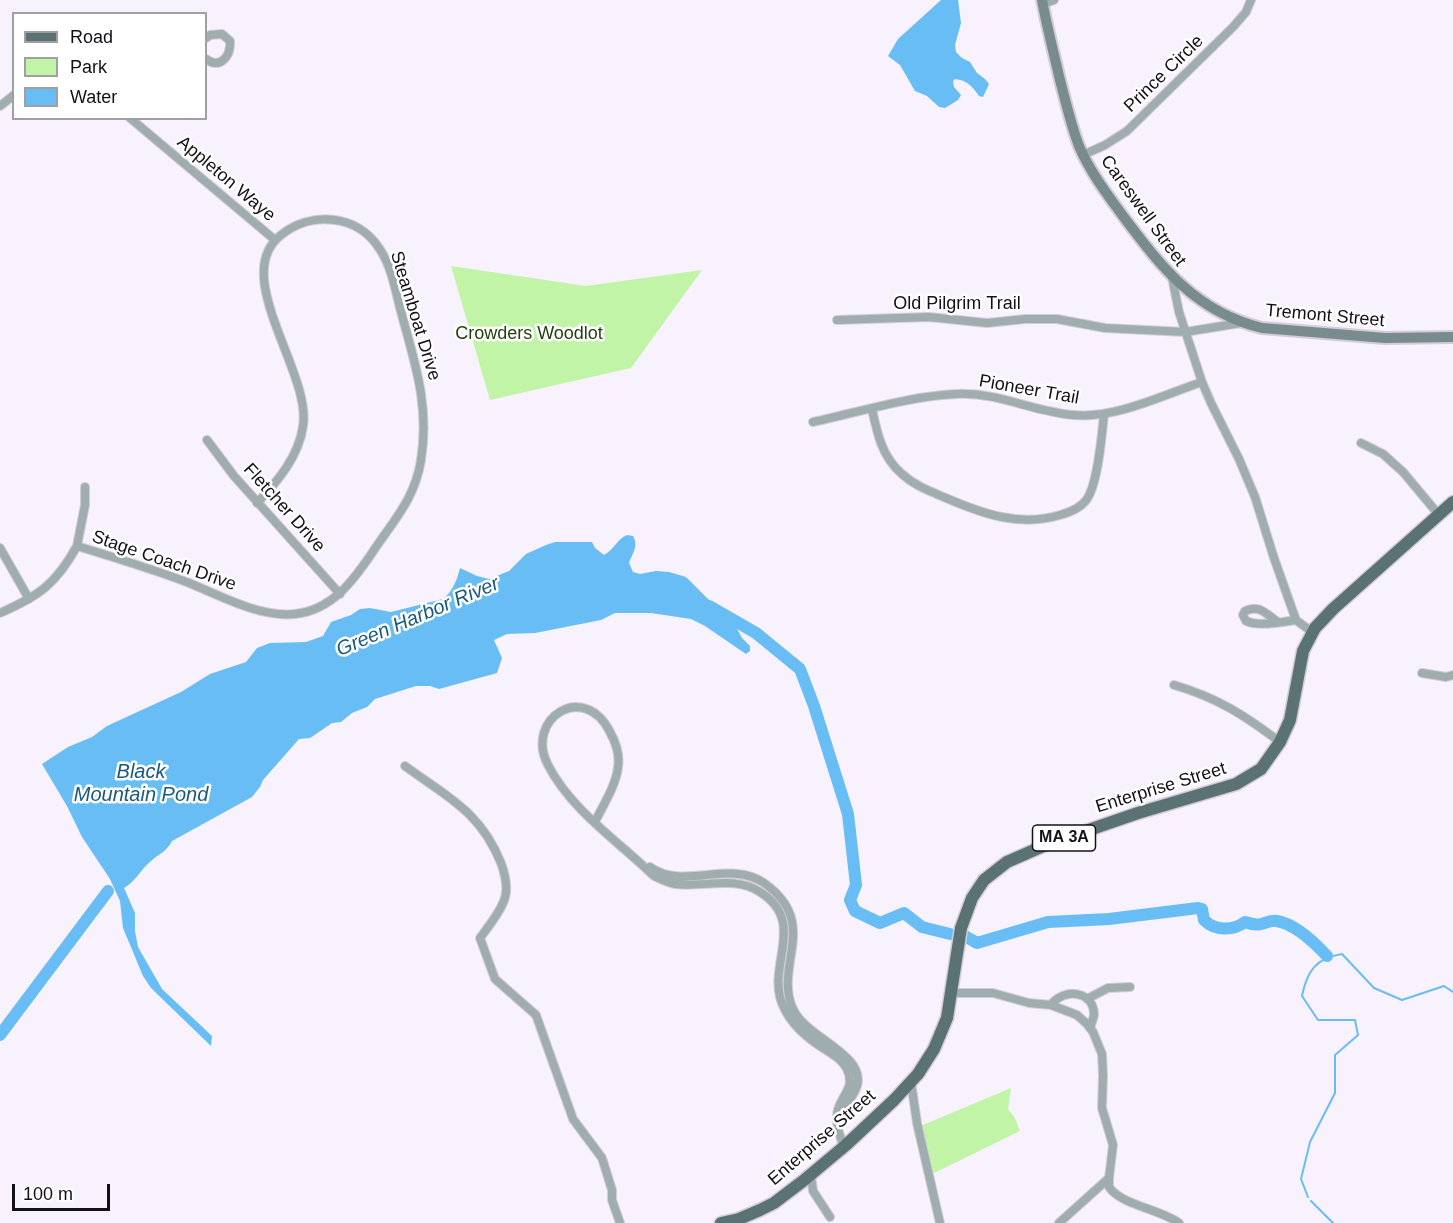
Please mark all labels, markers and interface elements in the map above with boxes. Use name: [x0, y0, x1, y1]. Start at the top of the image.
legend: [12, 12, 207, 120]
text: Road: [70, 27, 113, 47]
street label: Prince Circle: [1120, 31, 1208, 117]
text: Park: [70, 57, 107, 77]
text: Water: [70, 87, 117, 107]
street label: Appleton Waye: [173, 132, 279, 226]
street label: Careswell Street: [1095, 151, 1191, 271]
street label: Steamboat Drive: [385, 249, 445, 383]
street label: Old Pilgrim Trail: [893, 293, 1021, 315]
street label: Tremont Street: [1265, 300, 1385, 332]
park label: Crowders Woodlot: [455, 323, 603, 345]
street label: Pioneer Trail: [977, 371, 1081, 409]
street label: Fletcher Drive: [238, 459, 330, 557]
street label: Stage Coach Drive: [89, 526, 239, 596]
water label: Green Harbor River: [333, 572, 503, 662]
street label: Enterprise Street: [1093, 758, 1229, 818]
water label: Black Mountain Pond: [74, 760, 208, 807]
road number: MA 3A: [1032, 825, 1096, 851]
street label: Enterprise Street: [764, 1086, 880, 1190]
scale bar: [15, 1172, 112, 1210]
text: 100 m: [23, 1184, 73, 1204]

